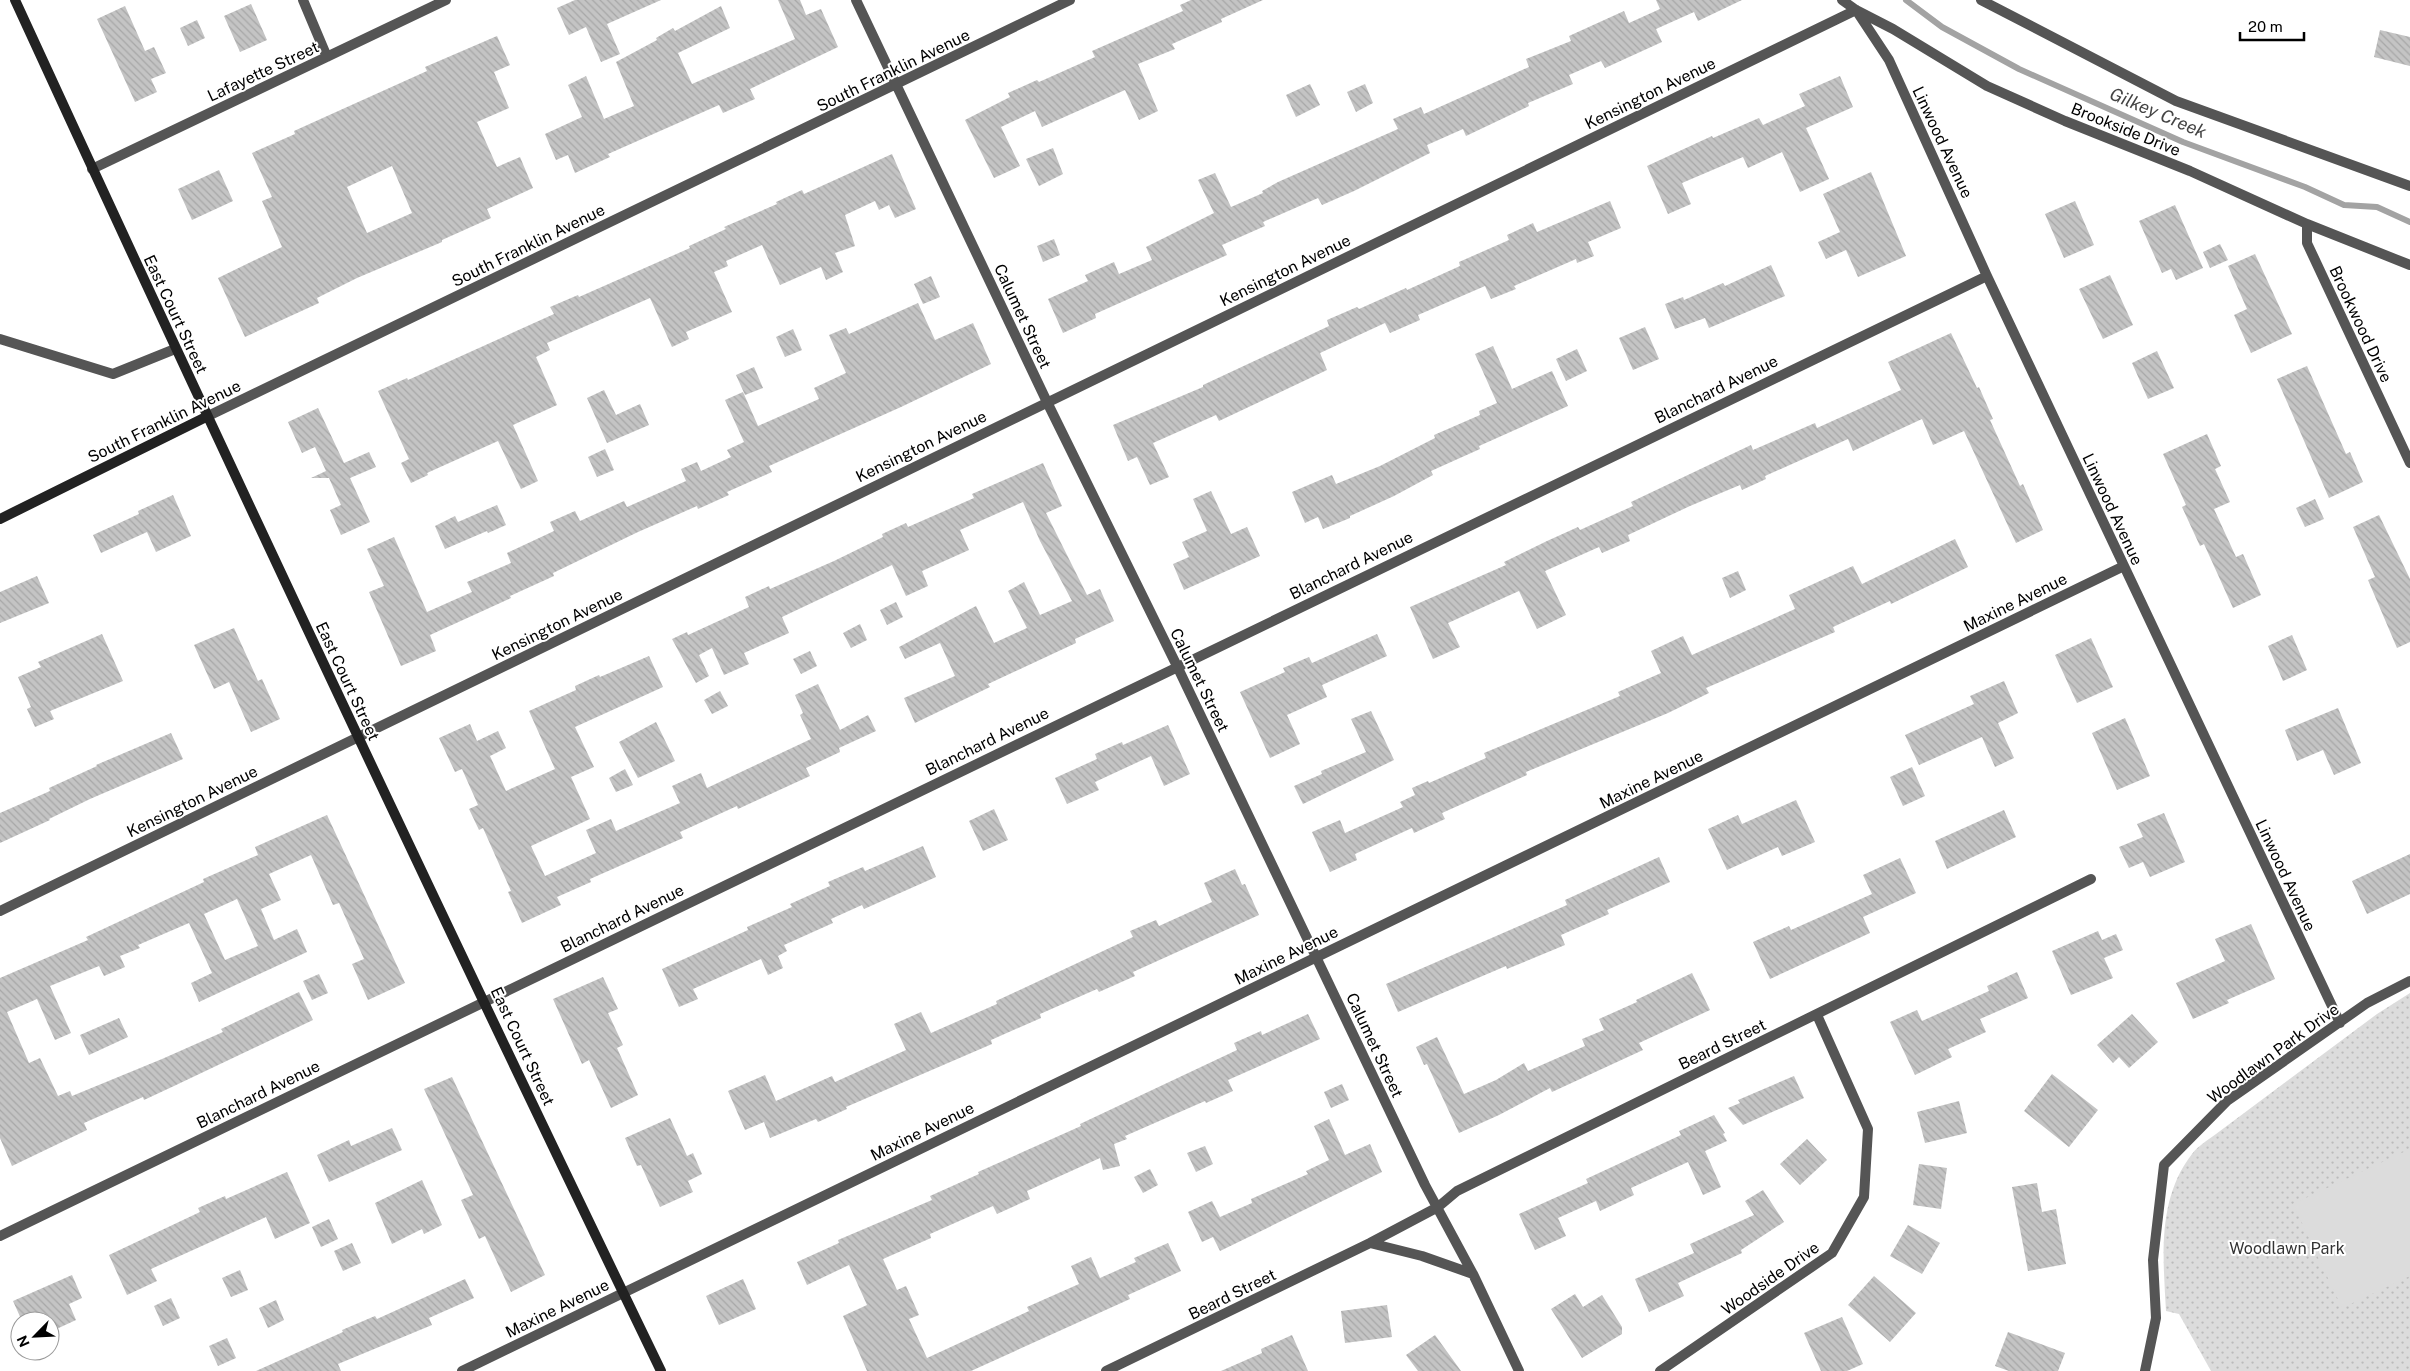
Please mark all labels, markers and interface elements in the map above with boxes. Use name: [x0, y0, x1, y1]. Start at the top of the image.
scale bar: [2240, 10, 2304, 42]
text: 20 m: [2248, 18, 2283, 35]
street label: South Franklin Avenue: [814, 25, 973, 116]
street label: Lafayette Street: [205, 37, 322, 106]
street label: Kensington Avenue: [1582, 54, 1719, 133]
street label: Linwood Avenue: [1908, 83, 1977, 201]
water label: Gilkey Creek: [2107, 83, 2210, 142]
street label: Brookside Drive: [2068, 99, 2183, 160]
street label: South Franklin Avenue: [449, 200, 608, 291]
street label: Kensington Avenue: [1217, 231, 1354, 310]
street label: East Court Street: [140, 252, 211, 377]
street label: Calumet Street: [990, 261, 1055, 371]
street label: Brookwood Drive: [2325, 263, 2396, 385]
street label: Blanchard Avenue: [1652, 351, 1781, 428]
street label: South Franklin Avenue: [85, 376, 244, 467]
street label: Kensington Avenue: [853, 407, 990, 486]
street label: Linwood Avenue: [2078, 450, 2147, 568]
street label: Blanchard Avenue: [1287, 527, 1416, 604]
street label: Maxine Avenue: [1960, 569, 2070, 636]
street label: Kensington Avenue: [489, 585, 626, 664]
street label: East Court Street: [312, 619, 383, 744]
street label: Calumet Street: [1166, 625, 1233, 735]
street label: Blanchard Avenue: [923, 703, 1052, 780]
street label: Maxine Avenue: [1596, 746, 1706, 813]
street label: Kensington Avenue: [124, 762, 261, 841]
street label: Linwood Avenue: [2251, 816, 2320, 934]
street label: Blanchard Avenue: [558, 880, 687, 957]
street label: Maxine Avenue: [1231, 922, 1341, 989]
street label: East Court Street: [487, 984, 558, 1109]
street label: Calumet Street: [1342, 990, 1407, 1100]
street label: Woodlawn Park Drive: [2204, 999, 2343, 1107]
street label: Beard Street: [1675, 1015, 1769, 1074]
street label: Blanchard Avenue: [194, 1056, 323, 1133]
street label: Maxine Avenue: [867, 1098, 977, 1165]
street label: Woodside Drive: [1718, 1238, 1823, 1319]
park label: Woodlawn Park: [2229, 1239, 2345, 1258]
street label: Beard Street: [1185, 1265, 1279, 1324]
street label: Maxine Avenue: [502, 1275, 612, 1342]
north arrow: [10, 1311, 60, 1361]
text: N: [14, 1333, 33, 1350]

